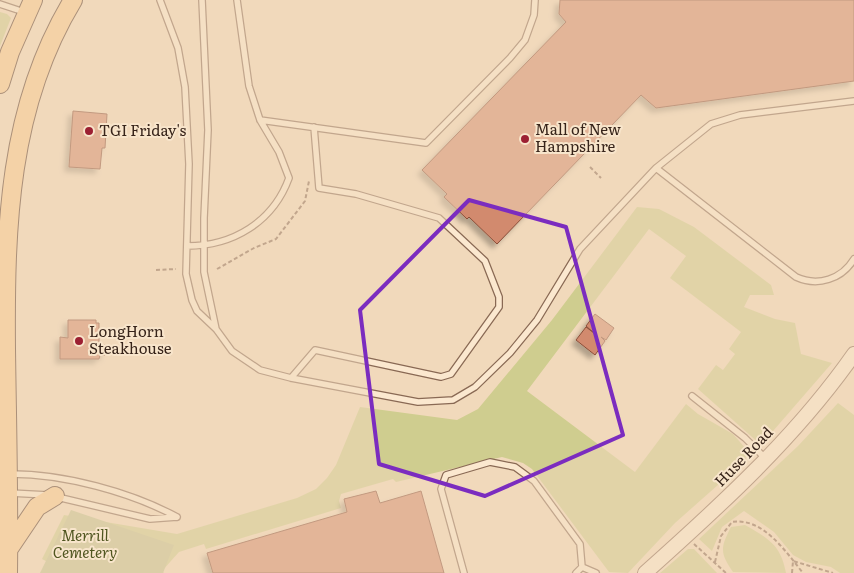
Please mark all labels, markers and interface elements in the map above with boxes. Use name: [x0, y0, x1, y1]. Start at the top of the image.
place label: Mall of New Hampshire: [535, 117, 621, 157]
place label: TGI Friday's: [99, 118, 186, 141]
marker: TGI Friday's: [83, 125, 95, 137]
marker: Mall of New Hampshire: [519, 133, 531, 145]
place label: LongHorn Steakhouse: [89, 319, 172, 359]
marker: LongHorn Steakhouse: [73, 335, 85, 347]
street label: Huse Road: [708, 421, 778, 491]
park label: Merrill Cemetery: [53, 523, 117, 563]

